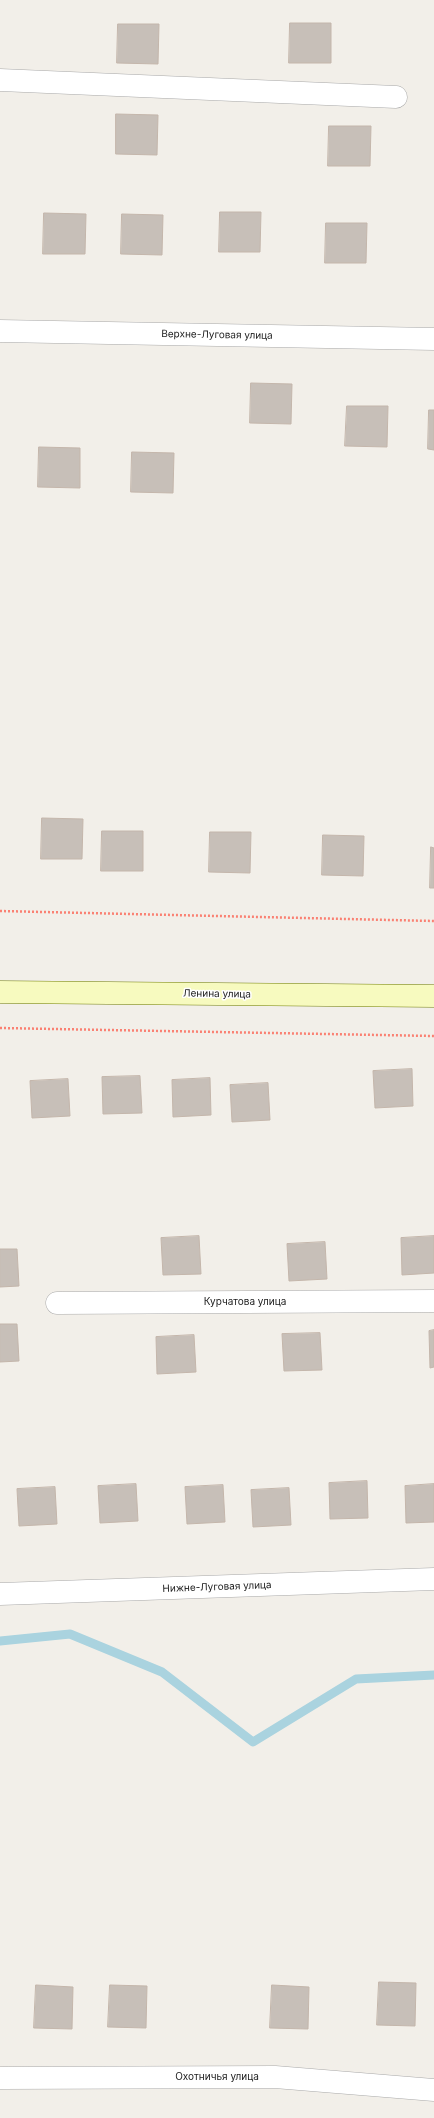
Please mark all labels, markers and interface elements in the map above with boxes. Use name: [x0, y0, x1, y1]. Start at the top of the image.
street label: Верхне-Луговая улица: [161, 328, 273, 342]
street label: Ленина улица: [183, 987, 251, 1001]
street label: Курчатова улица: [204, 1296, 286, 1308]
street label: Нижне-Луговая улица: [162, 1579, 272, 1595]
street label: Охотничья улица: [175, 2071, 259, 2083]

